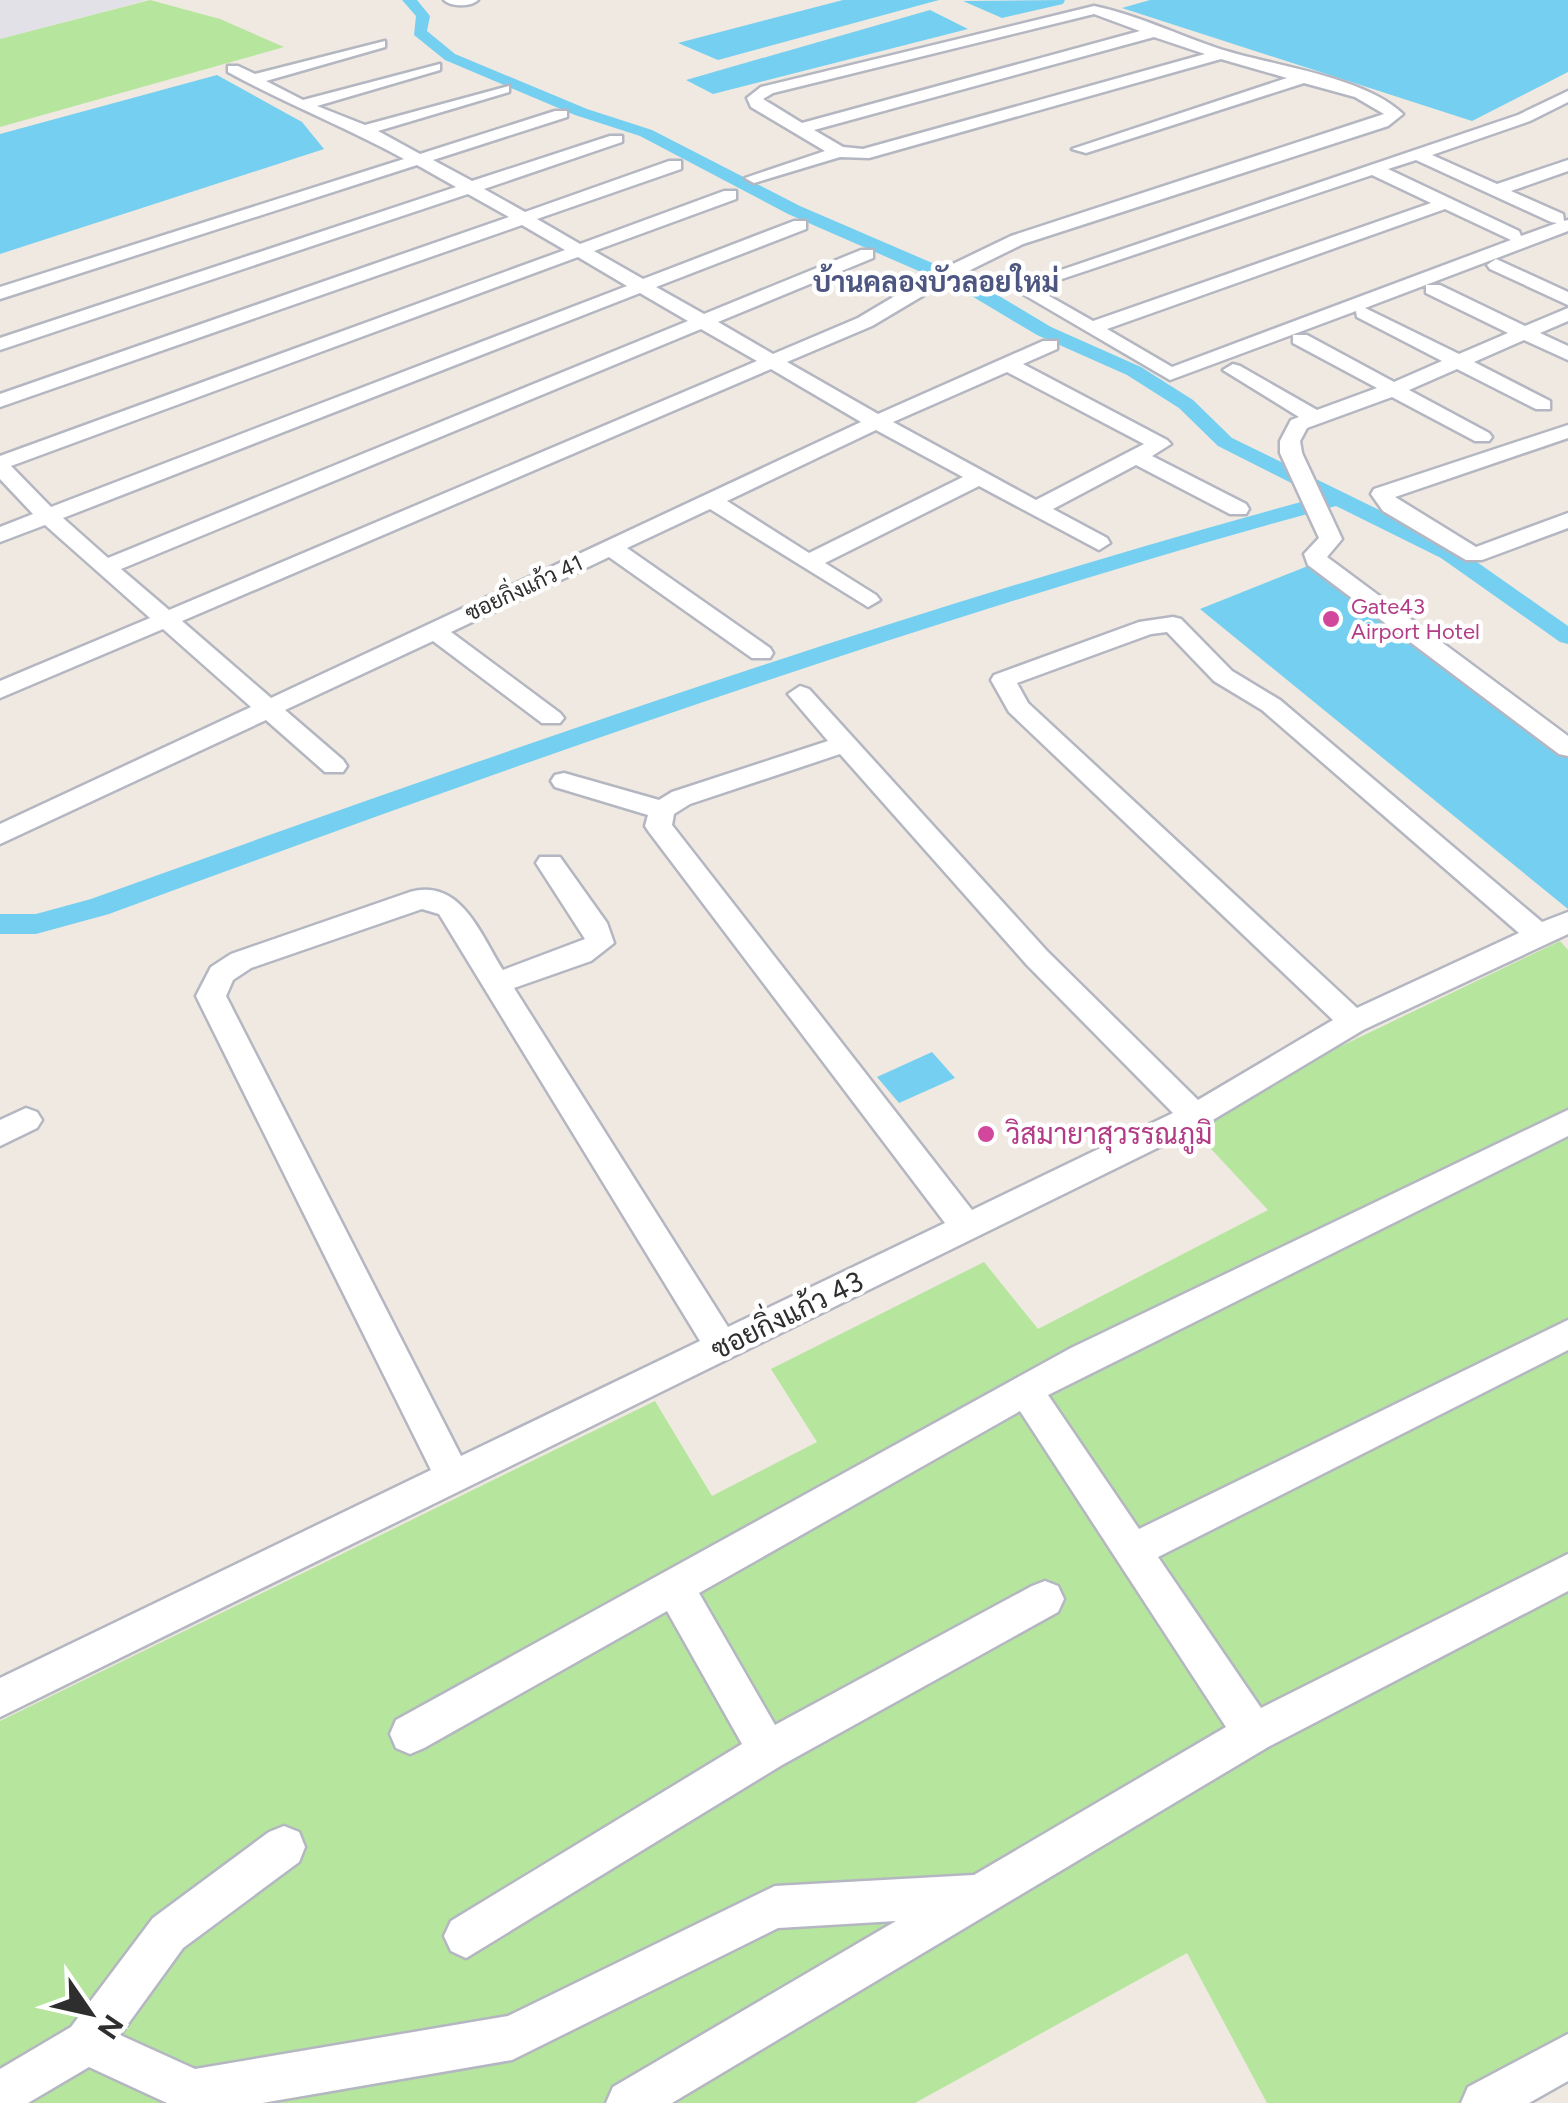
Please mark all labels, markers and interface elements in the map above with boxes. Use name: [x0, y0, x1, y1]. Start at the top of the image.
district label: บ้านคลองบัวลอยใหม่: [813, 263, 1059, 299]
street label: ซอยกิ่งแก้ว 41: [459, 544, 587, 627]
place label: Gate43 Airport Hotel: [1351, 593, 1480, 645]
marker: Gate43 Airport Hotel: [1320, 608, 1342, 630]
place label: วิสมายาสุวรรณภูมิ: [1005, 1117, 1212, 1154]
marker: วิสมายาสุวรรณภูมิ: [975, 1123, 997, 1145]
street label: ซอยกิ่งแก้ว 43: [703, 1258, 868, 1366]
north arrow: [40, 1963, 140, 2063]
text: N: [91, 2008, 131, 2045]

